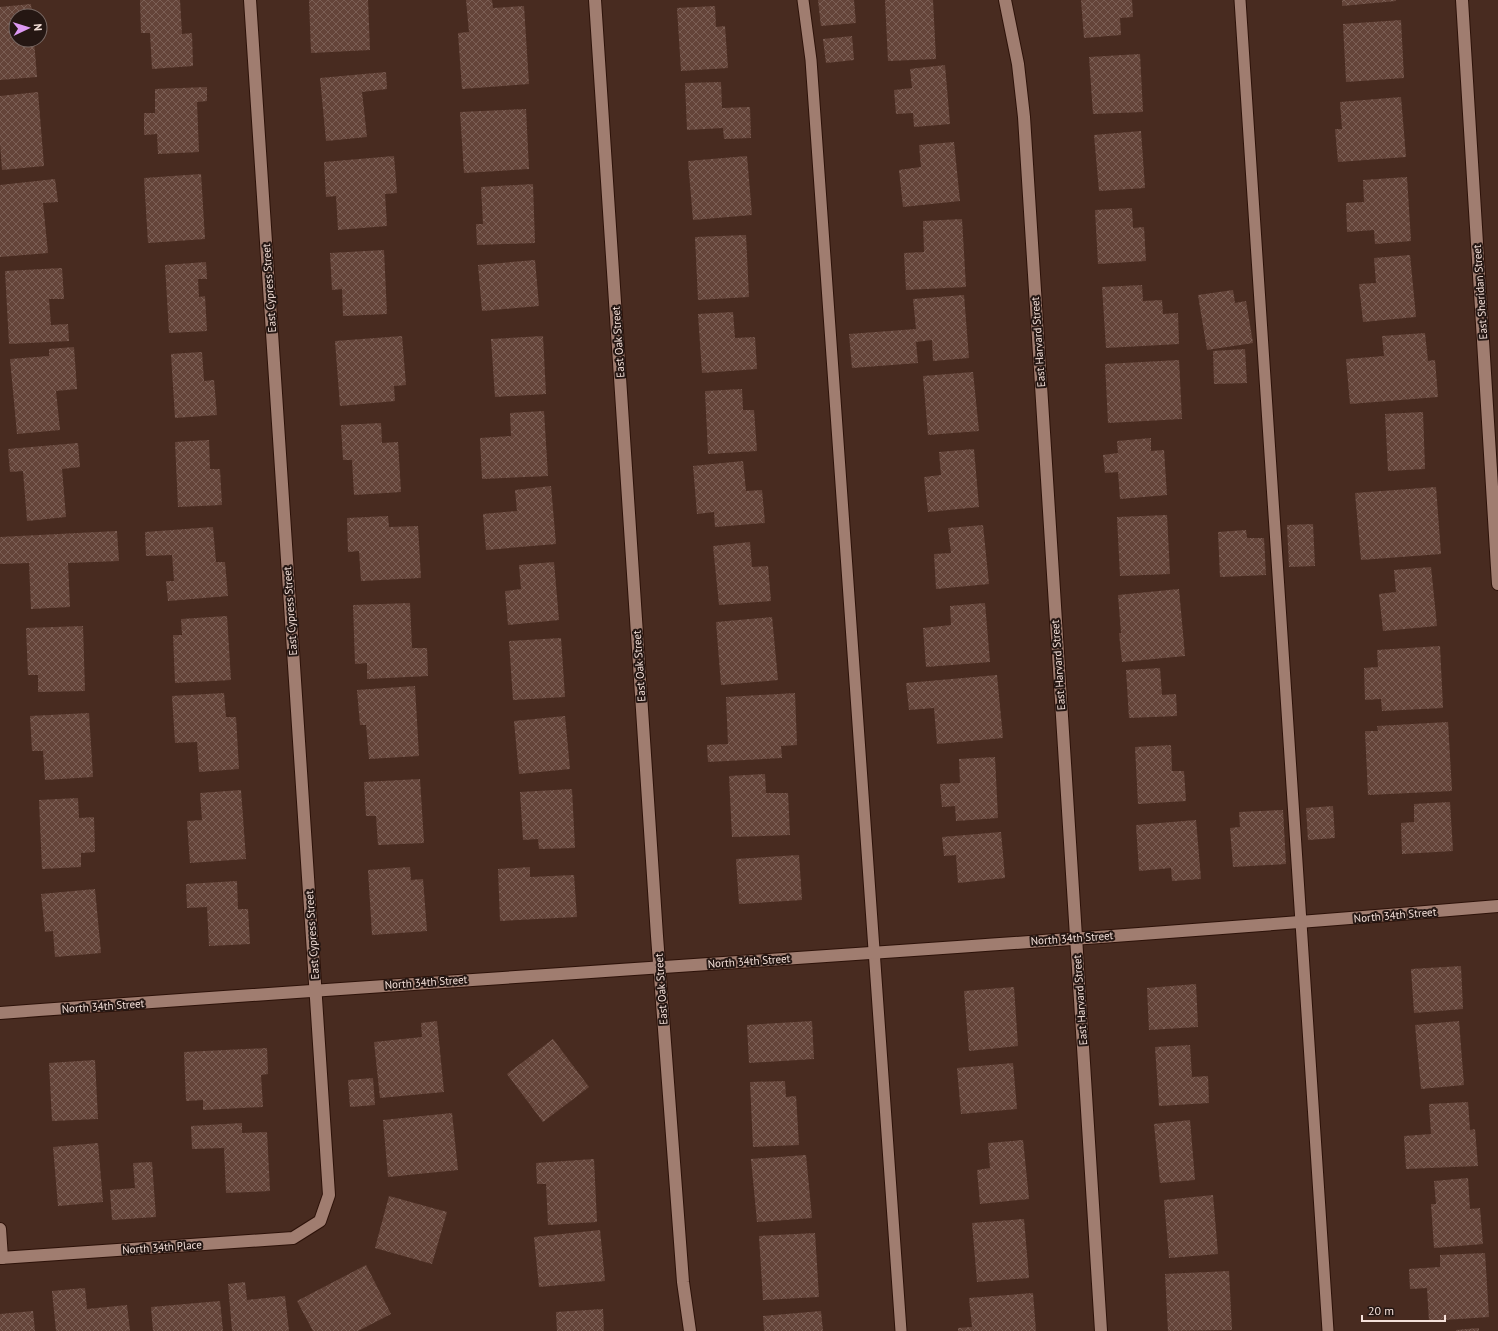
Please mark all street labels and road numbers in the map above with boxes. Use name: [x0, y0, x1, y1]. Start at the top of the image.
street label: East Cypress Street: [259, 243, 279, 333]
street label: East Sheridan Street: [1470, 244, 1490, 340]
street label: East Harvard Street: [1028, 296, 1048, 388]
street label: East Oak Street: [609, 306, 627, 378]
street label: East Cypress Street: [280, 566, 300, 656]
street label: East Harvard Street: [1048, 619, 1068, 711]
street label: East Oak Street: [630, 630, 648, 702]
street label: East Cypress Street: [302, 890, 322, 980]
street label: North 34th Street: [1353, 904, 1437, 926]
street label: North 34th Street: [1030, 928, 1114, 948]
street label: North 34th Street: [707, 951, 791, 971]
street label: East Oak Street: [652, 953, 670, 1025]
street label: East Harvard Street: [1070, 954, 1090, 1046]
street label: North 34th Street: [384, 972, 468, 992]
street label: North 34th Street: [61, 996, 145, 1016]
street label: North 34th Place: [122, 1237, 203, 1257]

